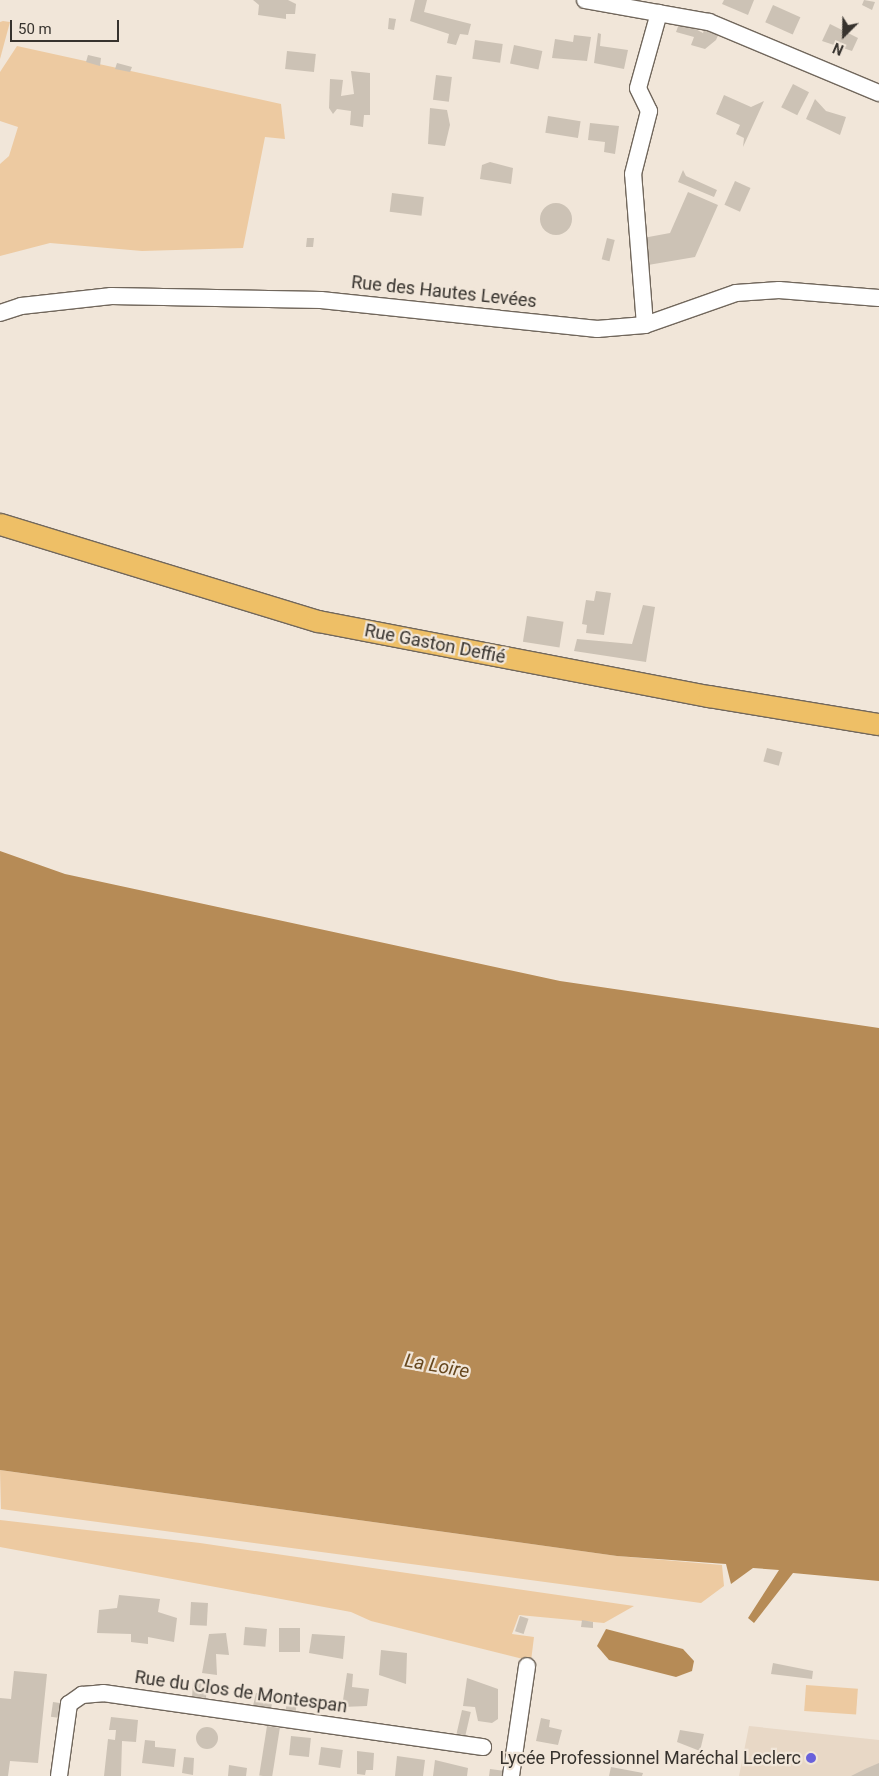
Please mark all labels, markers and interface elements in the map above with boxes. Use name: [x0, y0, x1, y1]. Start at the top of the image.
scale bar: [12, 10, 121, 42]
north arrow: [819, 10, 869, 60]
text: 50 m: [18, 20, 52, 38]
text: N: [830, 40, 846, 58]
street label: Rue des Hautes Levées: [350, 272, 538, 312]
street label: Rue Gaston Deffié: [363, 620, 507, 668]
water label: La Loire: [403, 1349, 471, 1383]
street label: Rue du Clos de Montespan: [133, 1666, 349, 1718]
place label: Lycée Professionnel Maréchal Leclerc: [500, 1747, 801, 1769]
marker: Lycée Professionnel Maréchal Leclerc: [805, 1752, 817, 1764]

